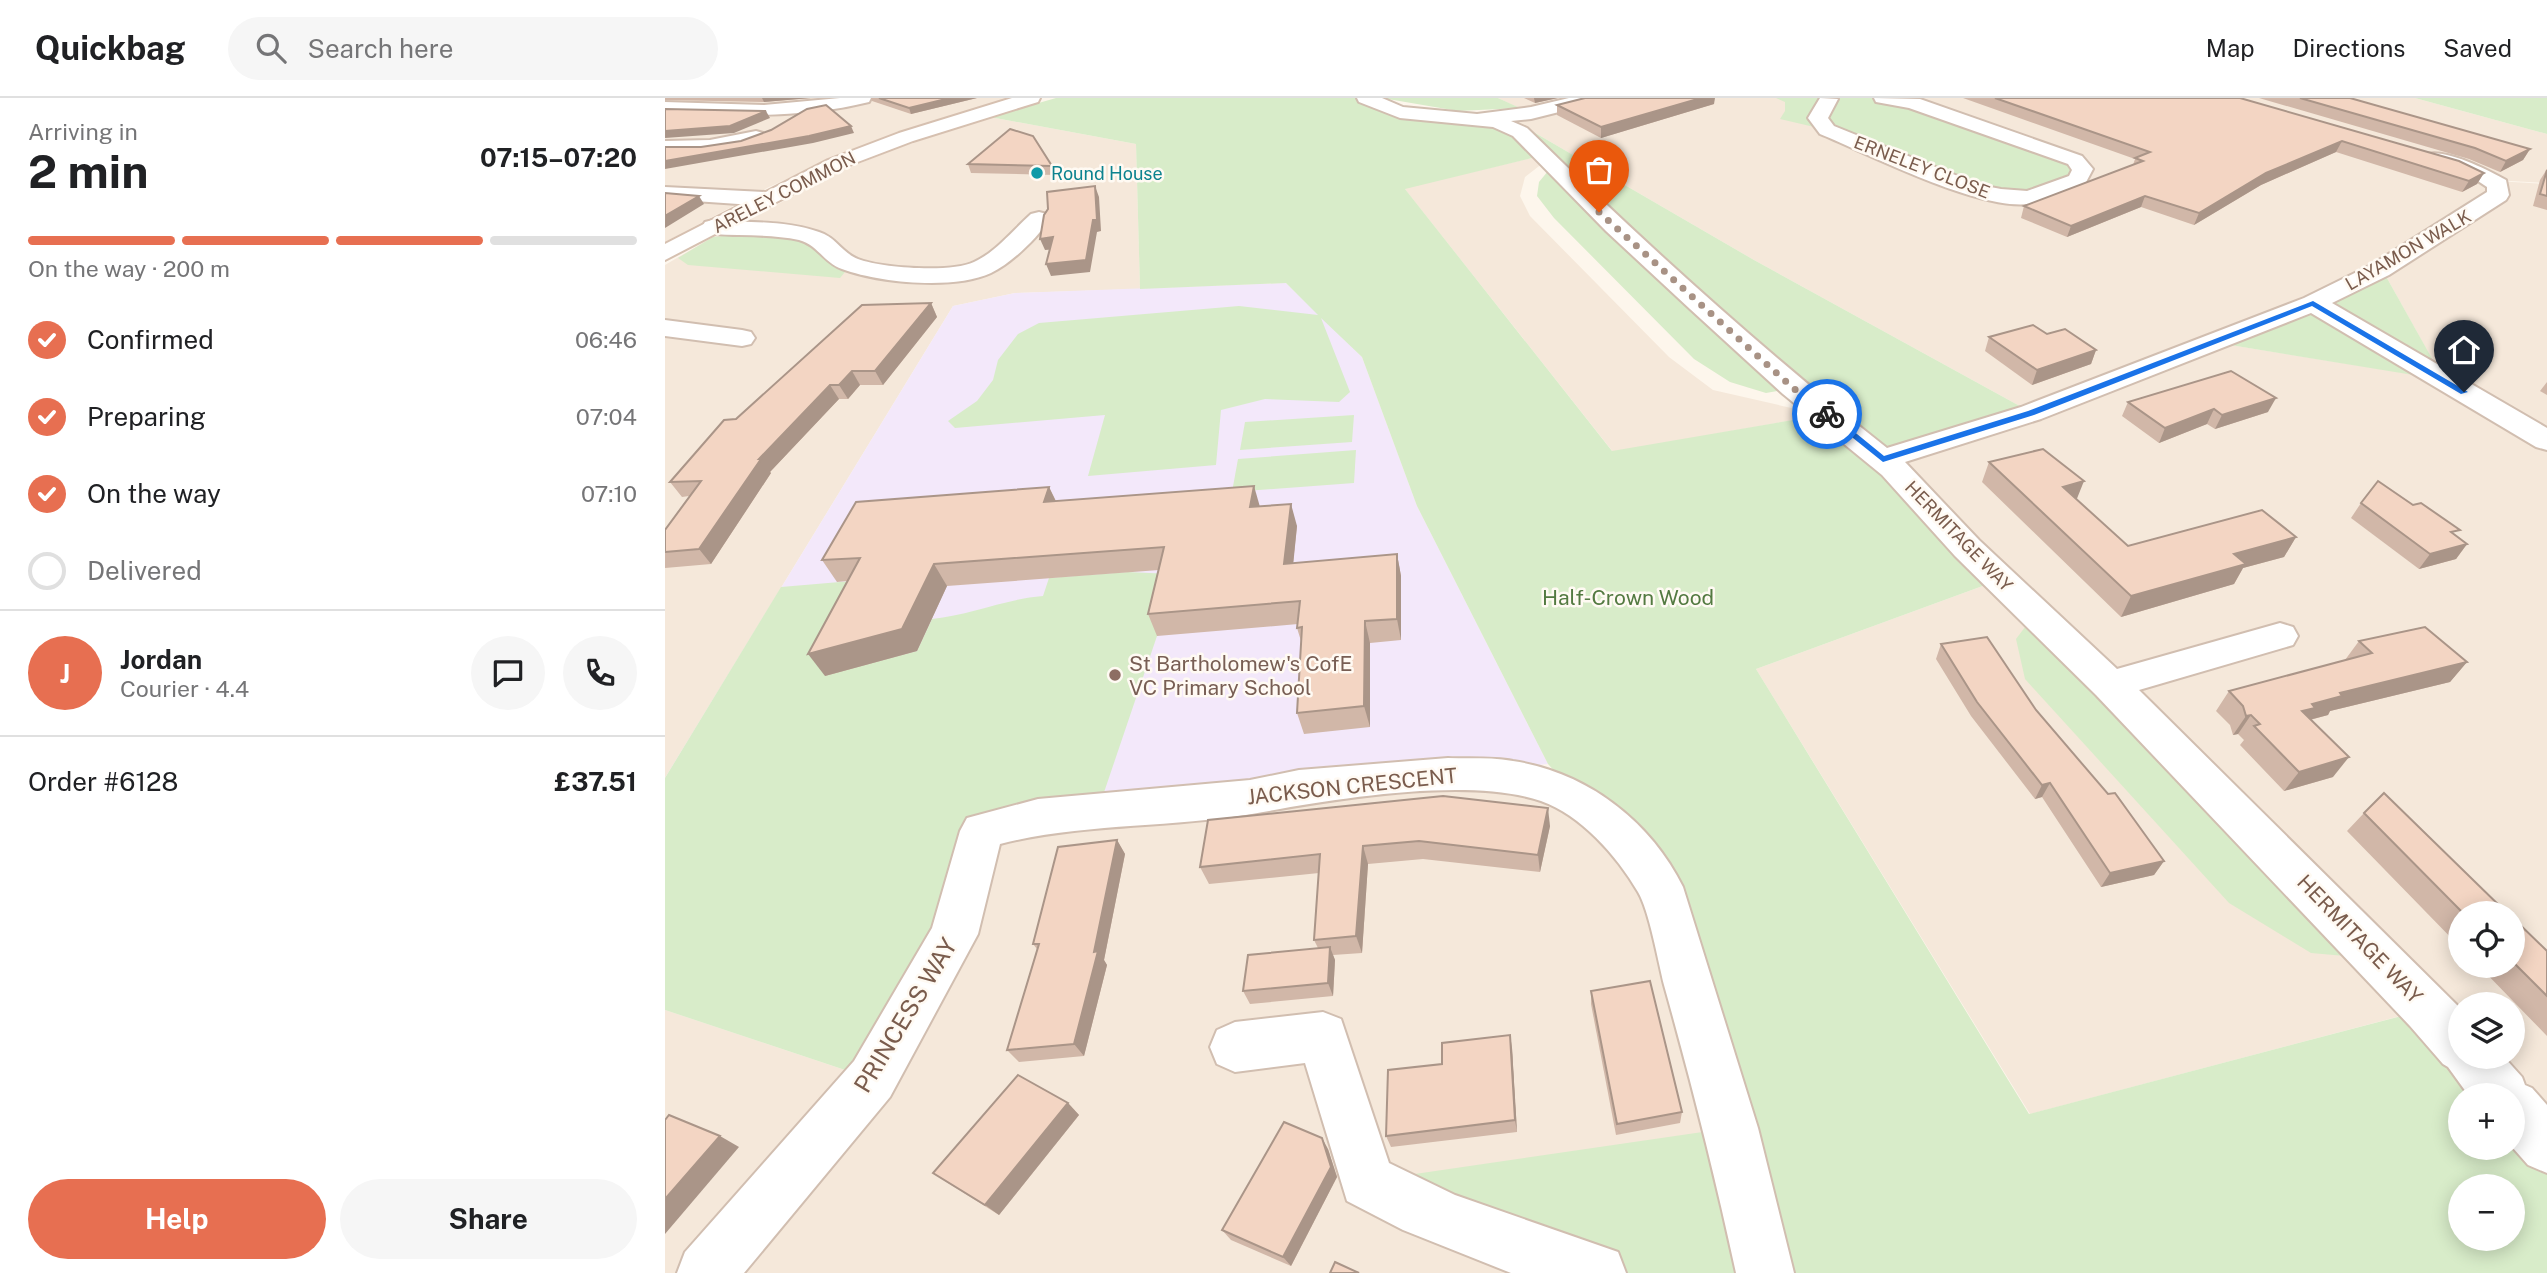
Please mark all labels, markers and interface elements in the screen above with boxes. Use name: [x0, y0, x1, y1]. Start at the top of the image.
search box: [228, 17, 718, 80]
text: Quickbag: [35, 29, 186, 67]
icon: search: [252, 29, 290, 67]
text: Search here: [308, 33, 454, 64]
text: Map: [2206, 34, 2255, 62]
text: Directions: [2293, 34, 2405, 62]
text: Saved: [2443, 34, 2512, 62]
text: Arriving in: [28, 118, 138, 145]
street label: ERNELEY CLOSE: [1851, 131, 1993, 203]
pin: [1569, 140, 1629, 212]
text: 07:15–07:20: [480, 142, 637, 173]
text: 2 min: [28, 144, 148, 198]
street label: ARELEY COMMON: [709, 147, 859, 237]
icon: bag: [1580, 151, 1618, 189]
place label: Round House: [1051, 163, 1163, 184]
marker: Round House: [1029, 165, 1045, 181]
street label: LAYAMON WALK: [2341, 205, 2475, 295]
text: On the way · 200 m: [28, 255, 230, 282]
pin: [2434, 320, 2494, 392]
icon: check: [28, 321, 66, 359]
text: Confirmed: [87, 324, 214, 355]
text: 06:46: [575, 326, 637, 353]
icon: home: [2445, 331, 2483, 369]
courier: [1792, 379, 1862, 449]
icon: bike: [1808, 395, 1846, 433]
icon: check: [28, 398, 66, 436]
text: Preparing: [87, 401, 206, 432]
text: 07:04: [576, 403, 637, 430]
icon: check: [28, 475, 66, 513]
street label: HERMITAGE WAY: [1901, 476, 2017, 596]
text: On the way: [87, 478, 221, 509]
text: 07:10: [581, 480, 637, 507]
text: Delivered: [87, 555, 202, 586]
park label: Half-Crown Wood: [1542, 585, 1714, 610]
button: chat: [471, 636, 545, 710]
button: phone: [563, 636, 637, 710]
text: Jordan: [120, 644, 202, 675]
place label: St Bartholomew's CofE VC Primary School: [1129, 651, 1352, 700]
text: J: [60, 658, 70, 689]
marker: St Bartholomew's CofE VC Primary School: [1107, 667, 1123, 683]
text: Courier · 4.4: [120, 675, 249, 702]
street label: JACKSON CRESCENT: [1246, 763, 1458, 809]
text: Order #6128: [28, 766, 178, 797]
text: £37.51: [554, 766, 637, 797]
street label: HERMITAGE WAY: [2292, 869, 2428, 1009]
map controls: [2448, 901, 2525, 1251]
button: locate: [2448, 901, 2525, 978]
street label: PRINCESS WAY: [848, 932, 962, 1097]
button: layers: [2448, 992, 2525, 1069]
button: +: [2448, 1083, 2525, 1160]
button: −: [2448, 1174, 2525, 1251]
button: Help: [28, 1179, 326, 1259]
button: Share: [340, 1179, 637, 1259]

